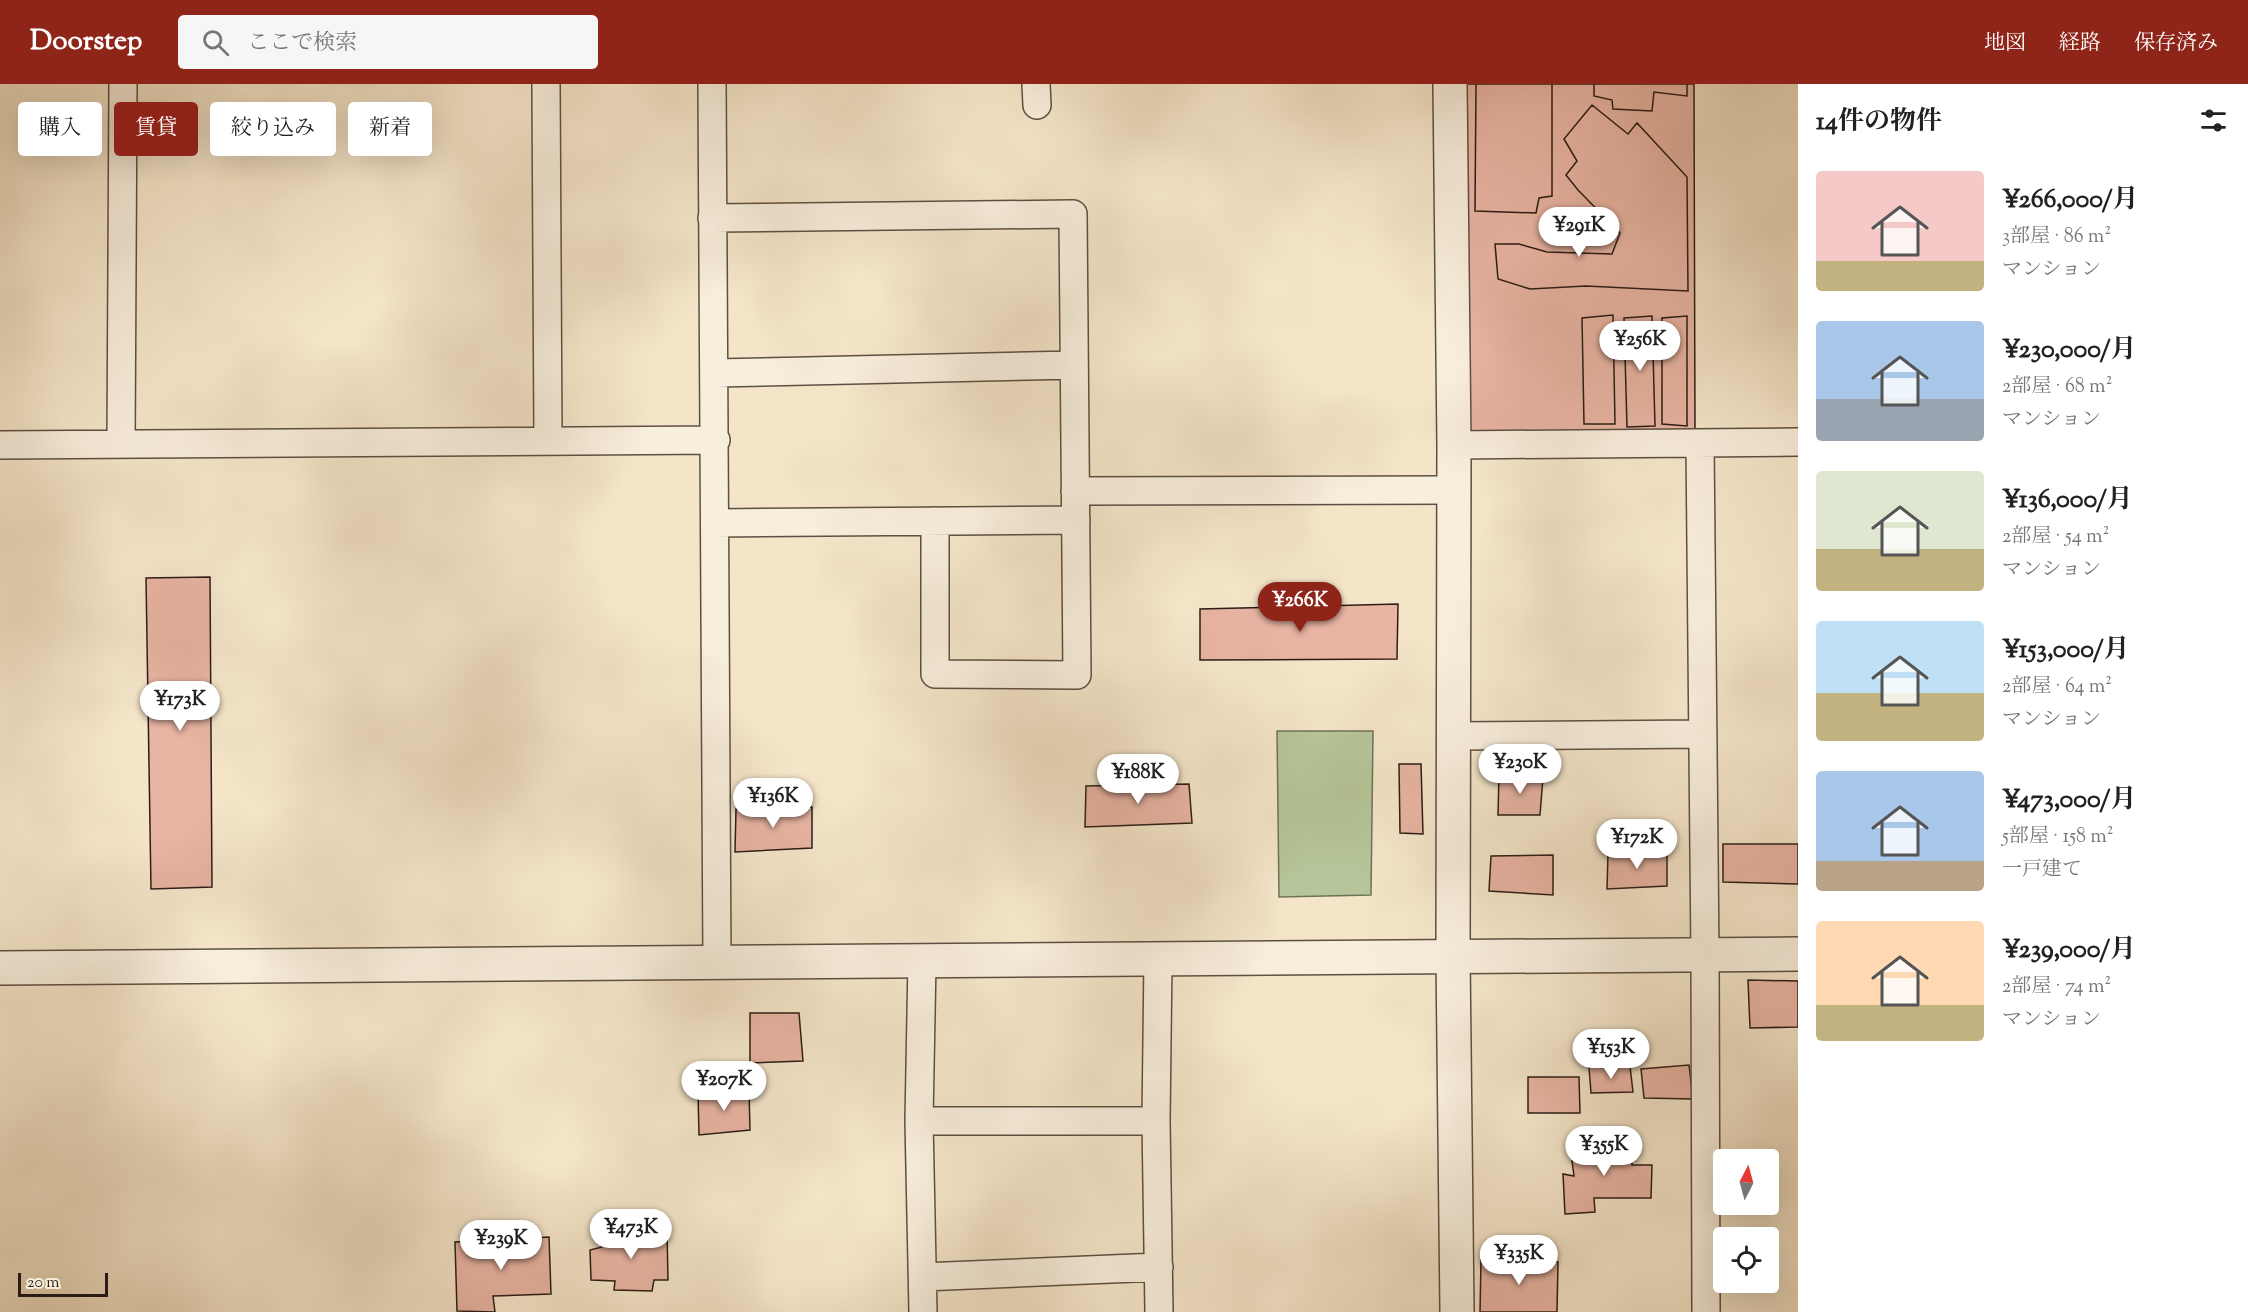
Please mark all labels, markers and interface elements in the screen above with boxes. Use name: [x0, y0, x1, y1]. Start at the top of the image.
search box: [178, 15, 598, 69]
text: Doorstep: [30, 22, 142, 62]
icon: search: [199, 26, 232, 59]
text: ここで検索: [247, 28, 357, 60]
text: 地図: [1984, 29, 2026, 59]
text: 経路: [2059, 29, 2101, 59]
text: 保存済み: [2134, 29, 2218, 59]
chip: 購入: [18, 102, 102, 156]
chip: 賃貸: [114, 102, 198, 156]
chip: 絞り込み: [210, 102, 336, 156]
chip: 新着: [348, 102, 432, 156]
text: 14件の物件: [1816, 104, 1942, 141]
icon: filters: [2197, 104, 2230, 137]
text: ¥266,000/月: [2002, 182, 2139, 219]
icon: home: [1864, 195, 1936, 267]
pin: ¥291K: [1537, 207, 1621, 258]
text: ¥291K: [1552, 212, 1606, 241]
text: 3部屋 · 86 m²: [2002, 223, 2111, 252]
text: マンション: [2002, 256, 2101, 285]
pin: ¥256K: [1598, 321, 1682, 372]
text: ¥256K: [1613, 326, 1667, 355]
text: ¥230,000/月: [2002, 332, 2137, 369]
icon: home: [1864, 345, 1936, 417]
text: 2部屋 · 68 m²: [2002, 373, 2112, 402]
text: マンション: [2002, 406, 2101, 435]
text: ¥136,000/月: [2002, 482, 2133, 519]
icon: home: [1864, 495, 1936, 567]
text: 2部屋 · 54 m²: [2002, 523, 2109, 552]
text: マンション: [2002, 556, 2101, 585]
pin: ¥266K: [1258, 582, 1342, 633]
text: ¥266K: [1272, 587, 1328, 616]
text: ¥153,000/月: [2002, 632, 2130, 669]
icon: home: [1864, 645, 1936, 717]
text: 2部屋 · 64 m²: [2002, 673, 2112, 702]
pin: ¥173K: [138, 681, 222, 732]
text: ¥173K: [154, 686, 206, 715]
text: マンション: [2002, 706, 2101, 735]
pin: ¥230K: [1478, 744, 1562, 795]
text: ¥230K: [1493, 749, 1548, 778]
pin: ¥188K: [1096, 754, 1180, 805]
text: ¥188K: [1111, 759, 1165, 788]
pin: ¥136K: [731, 778, 815, 829]
text: ¥473,000/月: [2002, 782, 2136, 819]
text: ¥136K: [747, 783, 799, 812]
icon: home: [1864, 795, 1936, 867]
pin: ¥172K: [1595, 819, 1679, 870]
text: 5部屋 · 158 m²: [2002, 823, 2114, 852]
text: ¥172K: [1610, 824, 1664, 853]
text: 一戸建て: [2002, 856, 2082, 885]
text: ¥239,000/月: [2002, 932, 2136, 969]
icon: home: [1864, 945, 1936, 1017]
text: 2部屋 · 74 m²: [2002, 973, 2111, 1002]
text: マンション: [2002, 1006, 2101, 1035]
pin: ¥153K: [1569, 1029, 1653, 1080]
text: ¥153K: [1586, 1034, 1636, 1063]
pin: ¥207K: [682, 1061, 766, 1112]
text: ¥207K: [695, 1066, 753, 1095]
pin: ¥355K: [1562, 1126, 1646, 1177]
text: ¥355K: [1579, 1131, 1629, 1160]
north arrow: [1713, 1149, 1779, 1215]
map controls: [1713, 1149, 1779, 1293]
pin: ¥473K: [589, 1209, 673, 1260]
text: ¥473K: [604, 1214, 658, 1243]
pin: ¥239K: [459, 1220, 543, 1271]
text: ¥239K: [474, 1225, 528, 1254]
button: locate: [1713, 1227, 1779, 1293]
pin: ¥335K: [1477, 1235, 1561, 1286]
text: ¥335K: [1494, 1240, 1544, 1269]
scale bar: [18, 1270, 108, 1298]
text: 20 m: [27, 1272, 60, 1295]

